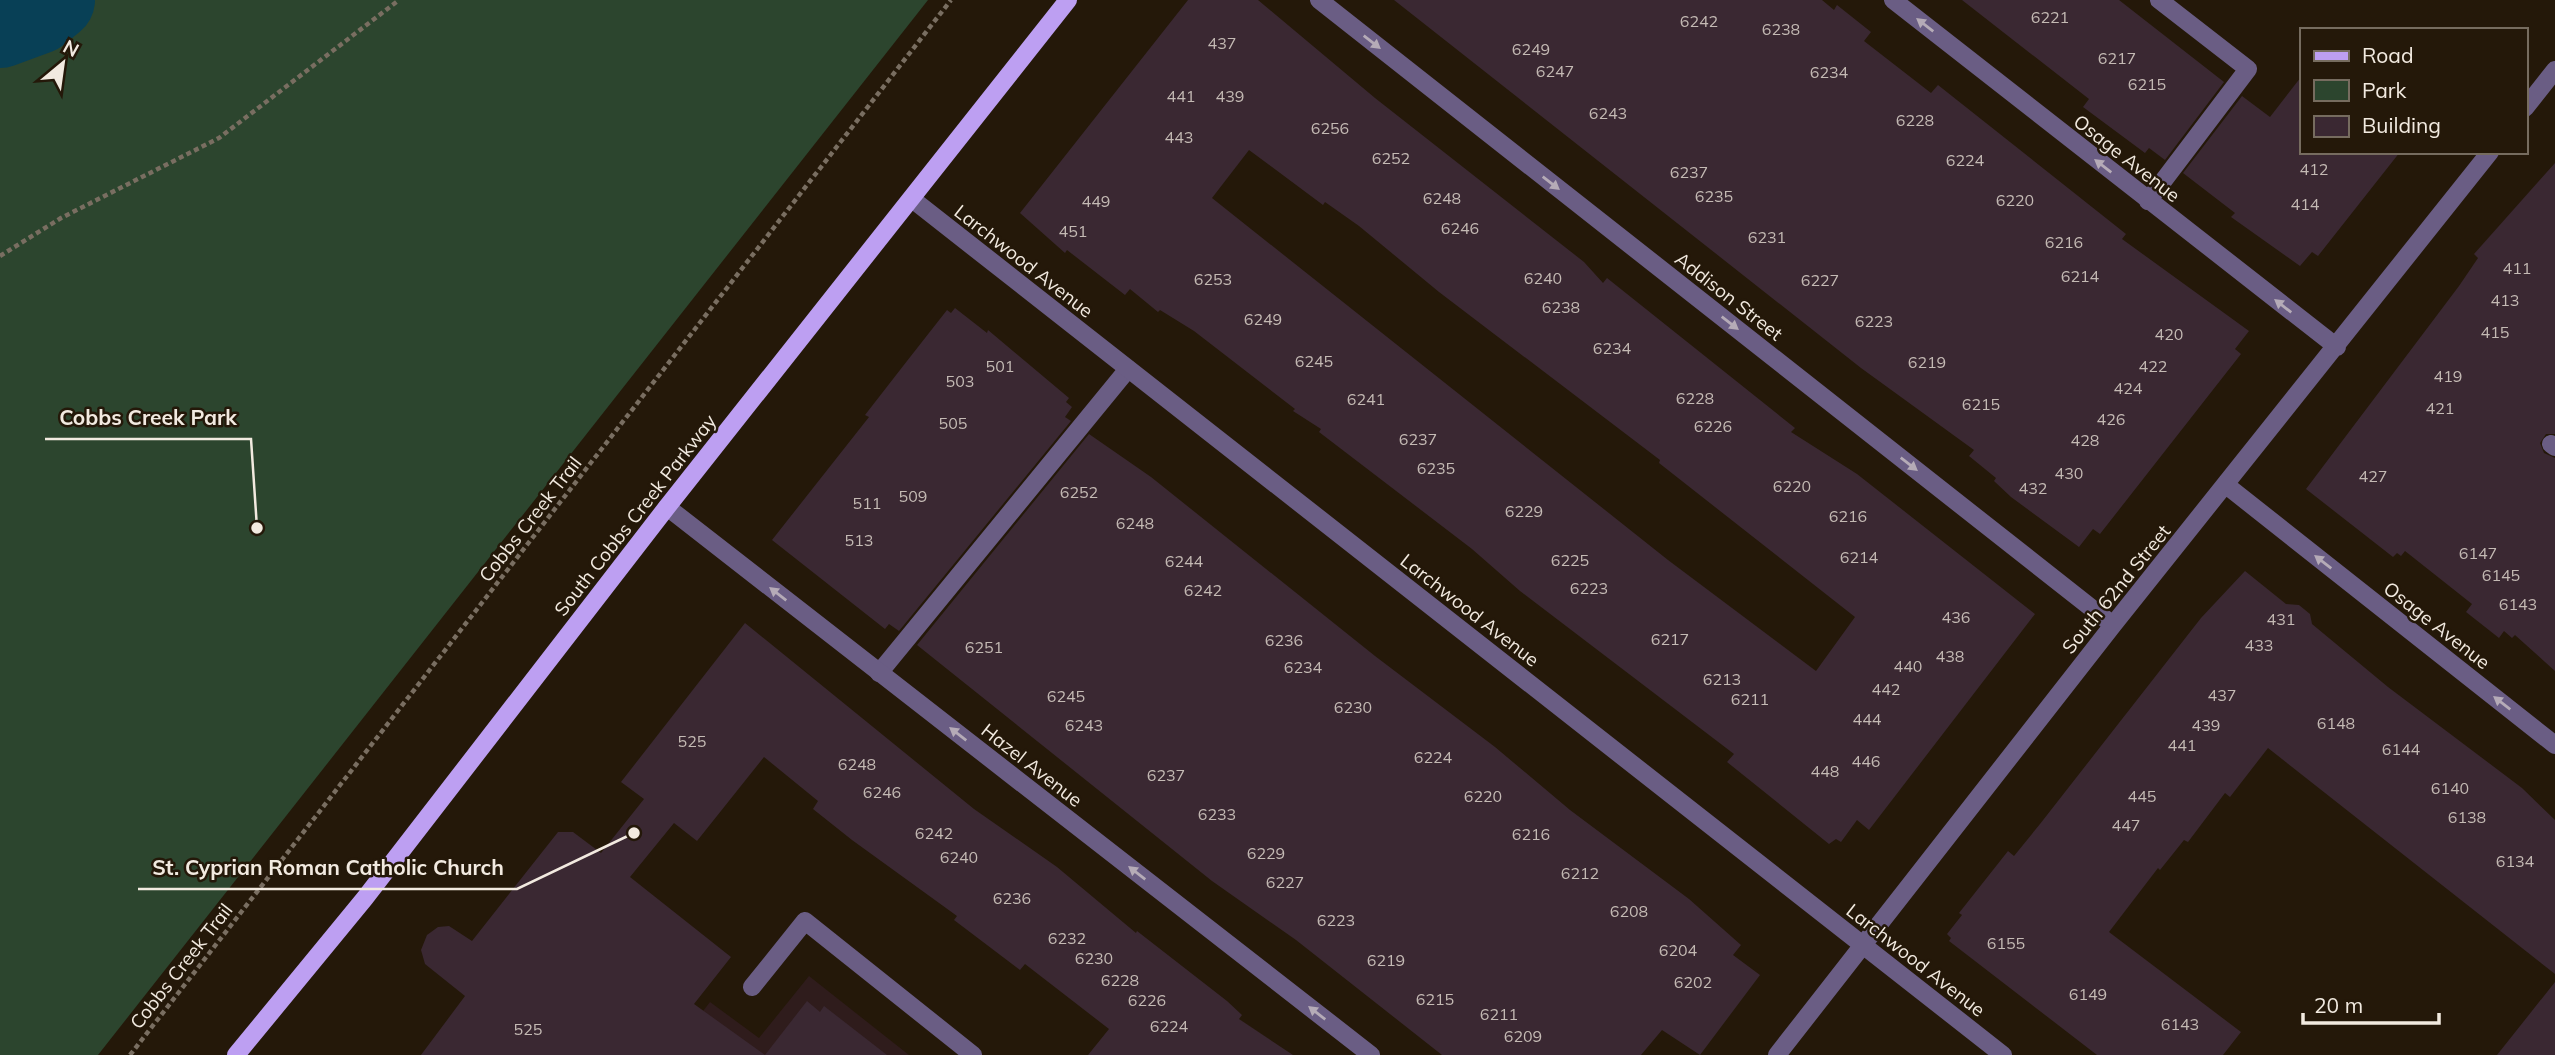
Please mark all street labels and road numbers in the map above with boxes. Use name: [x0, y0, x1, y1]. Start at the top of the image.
street label: Osage Avenue: [2069, 109, 2185, 207]
street label: Larchwood Avenue: [950, 199, 1098, 323]
street label: Addison Street: [1670, 246, 1788, 346]
street label: South Cobbs Creek Parkway: [549, 409, 721, 621]
street label: Cobbs Creek Trail: [473, 451, 587, 587]
street label: South 62nd Street: [2057, 519, 2176, 658]
street label: Larchwood Avenue: [1396, 548, 1544, 672]
street label: Osage Avenue: [2379, 576, 2495, 674]
street label: Hazel Avenue: [977, 718, 1087, 812]
street label: Cobbs Creek Trail: [124, 898, 238, 1034]
street label: Larchwood Avenue: [1842, 898, 1990, 1022]

